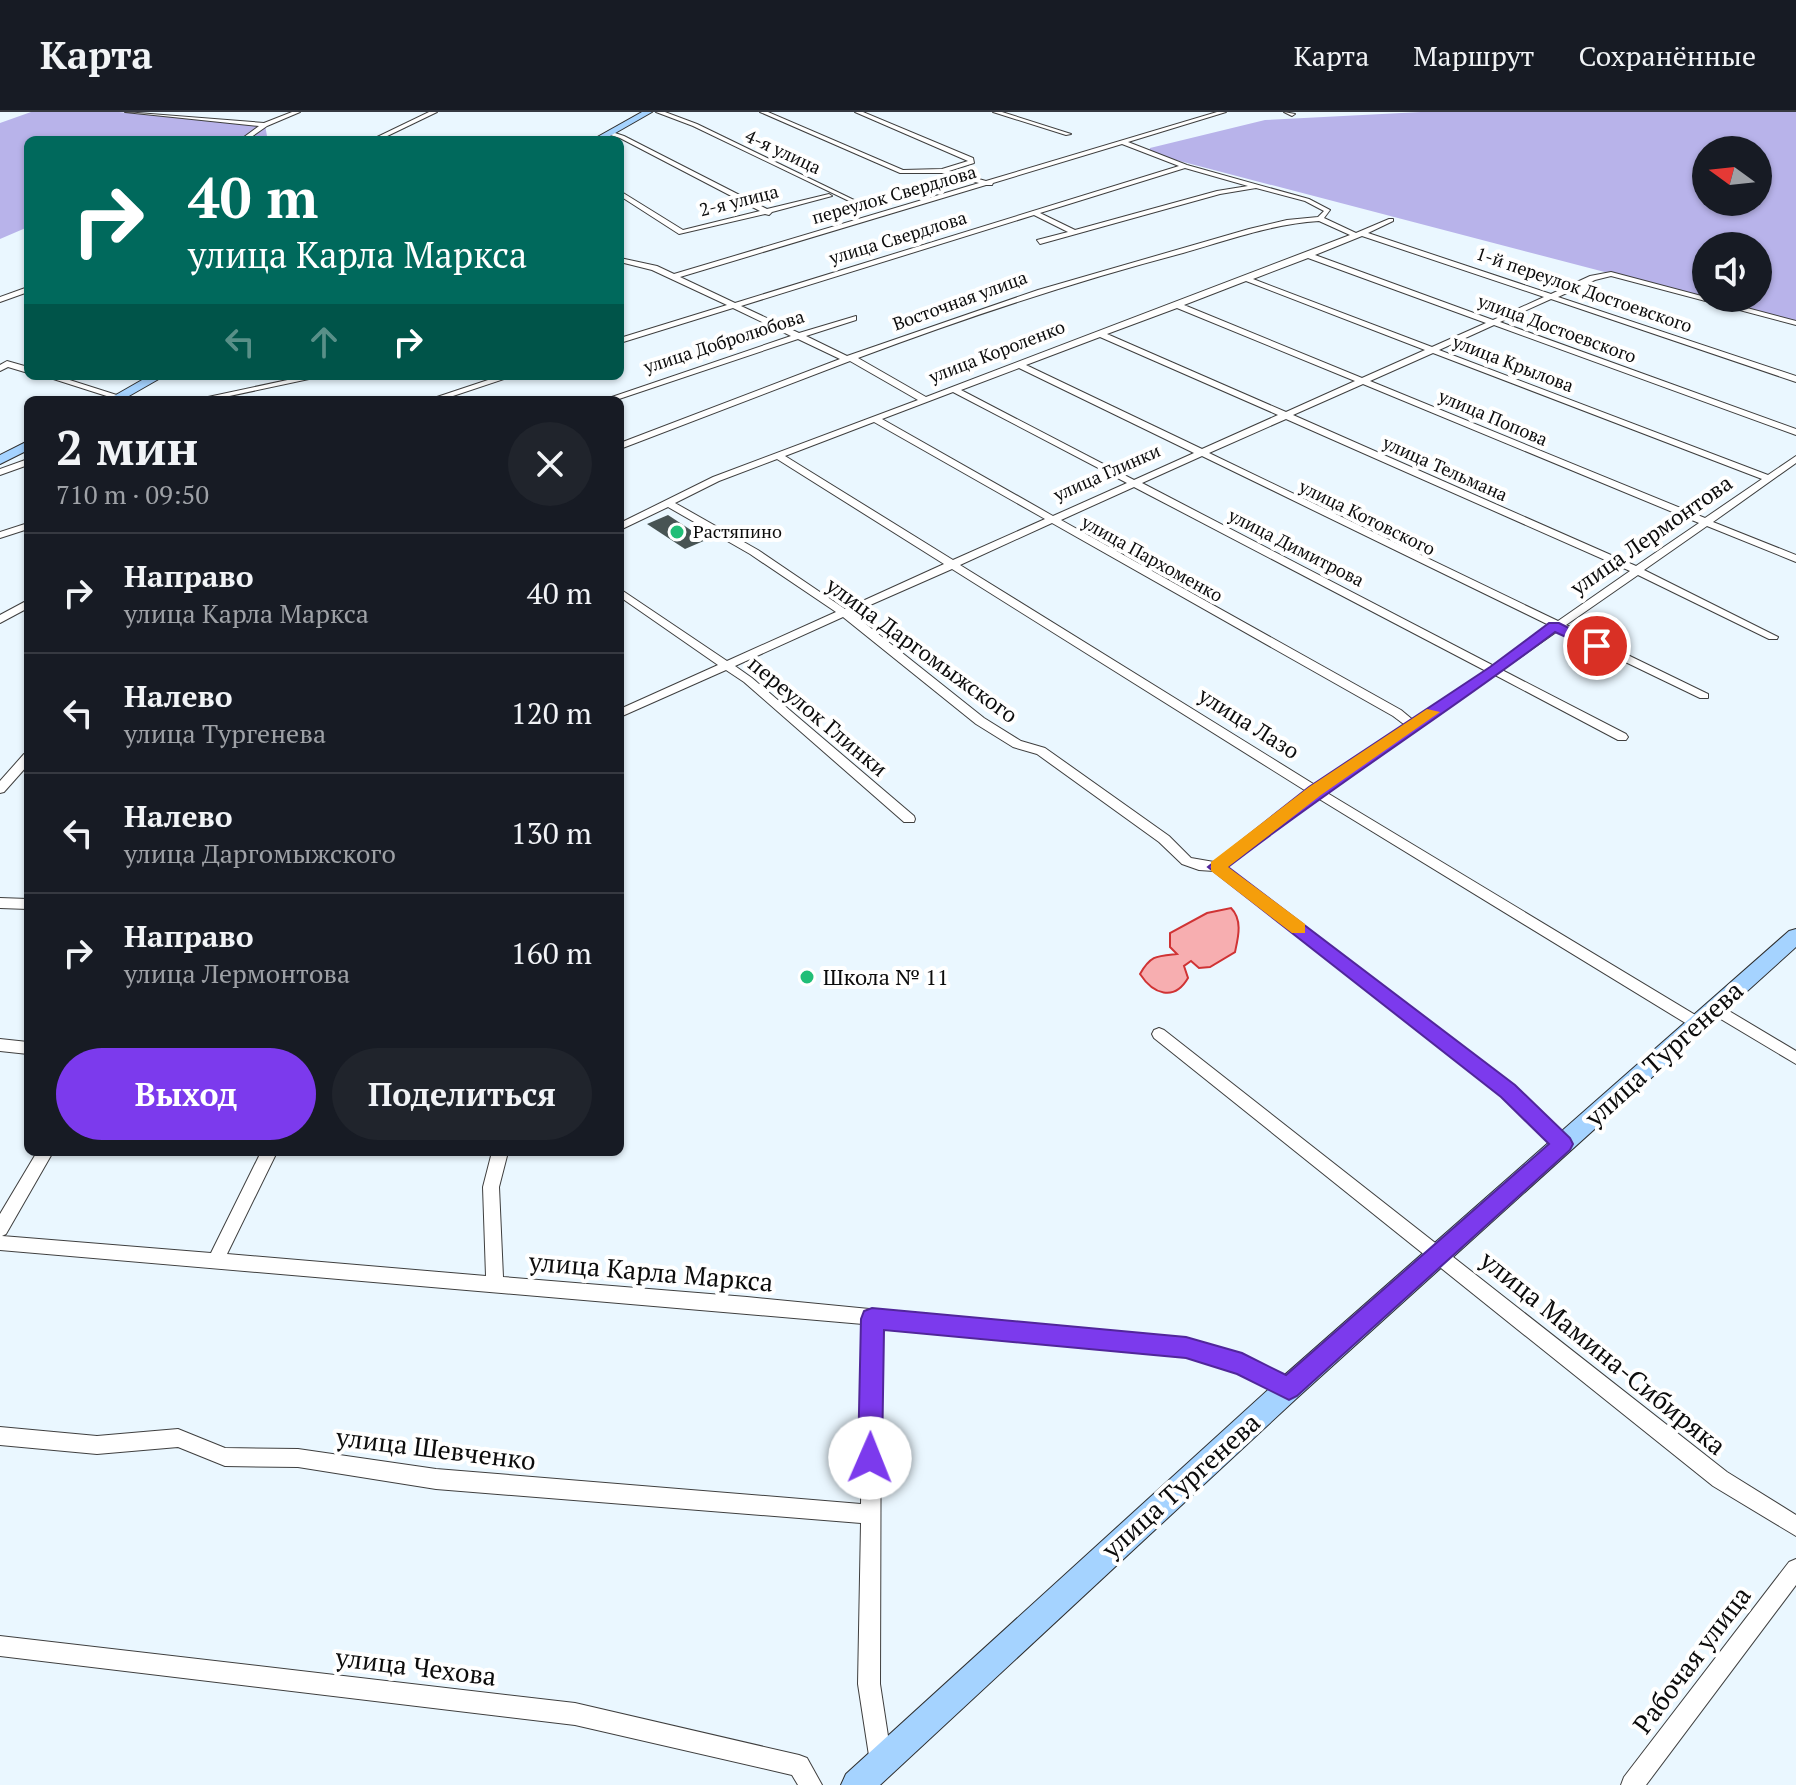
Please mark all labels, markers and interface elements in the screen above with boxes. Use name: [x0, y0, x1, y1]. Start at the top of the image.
text: Карта: [40, 30, 153, 80]
text: Карта: [1294, 37, 1369, 74]
text: Маршрут: [1413, 37, 1535, 74]
text: Сохранённые: [1579, 37, 1756, 74]
street label: 4-я улица: [742, 123, 825, 179]
north arrow: [1692, 136, 1772, 216]
map controls: [1692, 136, 1772, 312]
street label: переулок Свердлова: [809, 159, 979, 229]
text: 40 m: [188, 160, 318, 234]
icon: right: [56, 168, 160, 272]
street label: 2-я улица: [697, 179, 781, 221]
street label: улица Свердлова: [825, 205, 969, 270]
text: улица Карла Маркса: [188, 231, 527, 278]
button: sound: [1692, 232, 1772, 312]
street label: 1-й переулок Достоевского: [1473, 241, 1696, 337]
street label: Восточная улица: [889, 265, 1030, 336]
street label: улица Достоевского: [1474, 288, 1640, 368]
street label: улица Добролюбова: [639, 304, 807, 379]
street label: улица Короленко: [924, 314, 1068, 388]
icon: left: [218, 320, 262, 364]
icon: ahead: [302, 320, 346, 364]
icon: right: [386, 320, 430, 364]
street label: улица Крылова: [1449, 329, 1577, 397]
street label: улица Попова: [1434, 383, 1552, 451]
text: 2 мин: [56, 415, 198, 479]
button: close: [508, 422, 592, 506]
street label: улица Тельмана: [1378, 429, 1512, 506]
street label: улица Глинки: [1048, 438, 1164, 507]
street label: улица Лермонтова: [1563, 468, 1737, 602]
street label: улица Котовского: [1295, 473, 1439, 560]
text: 710 m · 09:50: [56, 477, 209, 511]
street label: улица Димитрова: [1224, 502, 1368, 592]
street label: улица Пархоменко: [1077, 509, 1227, 607]
place label: Растяпино: [693, 519, 782, 543]
marker: Растяпино: [668, 523, 686, 541]
text: Направо: [124, 556, 254, 596]
street label: улица Даргомыжского: [820, 570, 1024, 729]
icon: right: [56, 571, 100, 615]
text: 40 m: [527, 573, 592, 613]
text: улица Карла Маркса: [124, 596, 369, 630]
pin: [1563, 612, 1631, 680]
icon: arrive: [1575, 624, 1619, 668]
street label: переулок Глинки: [743, 649, 894, 783]
text: Налево: [124, 676, 233, 716]
street label: улица Лазо: [1192, 680, 1305, 765]
icon: left: [56, 691, 100, 735]
text: 120 m: [511, 693, 592, 733]
text: улица Тургенева: [124, 716, 326, 750]
text: Налево: [124, 796, 233, 836]
icon: left: [56, 811, 100, 855]
text: 130 m: [511, 813, 592, 853]
text: улица Даргомыжского: [124, 836, 396, 870]
text: Направо: [124, 916, 254, 956]
icon: right: [56, 931, 100, 975]
text: 160 m: [511, 933, 592, 973]
text: улица Лермонтова: [124, 956, 350, 990]
place label: Школа № 11: [823, 962, 949, 991]
marker: Школа № 11: [798, 968, 816, 986]
street label: улица Тургенева: [1576, 973, 1750, 1134]
button: Выход: [56, 1048, 316, 1140]
button: Поделиться: [332, 1048, 592, 1140]
street label: улица Мамина-Сибиряка: [1473, 1242, 1734, 1462]
street label: улица Карла Маркса: [527, 1243, 775, 1299]
street label: улица Тургенева: [1093, 1405, 1267, 1566]
position arrow: [828, 1416, 912, 1500]
street label: улица Шевченко: [334, 1419, 538, 1477]
street label: Рабочая улица: [1625, 1579, 1758, 1740]
street label: улица Чехова: [333, 1639, 498, 1693]

